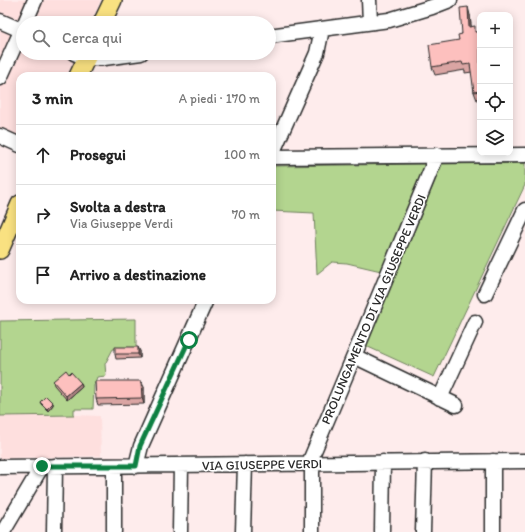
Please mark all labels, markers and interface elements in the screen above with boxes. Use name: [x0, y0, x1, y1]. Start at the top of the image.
map controls: [477, 12, 513, 156]
button: +: [477, 12, 513, 48]
search box: [16, 16, 276, 60]
icon: search: [30, 27, 52, 49]
text: Cerca qui: [62, 29, 122, 47]
button: −: [477, 48, 513, 84]
button: locate: [477, 84, 513, 120]
text: 3 min: [32, 88, 73, 108]
text: A piedi · 170 m: [179, 91, 260, 106]
button: layers: [477, 120, 513, 156]
icon: ahead: [32, 144, 54, 166]
text: Prosegui: [70, 146, 126, 164]
text: 100 m: [224, 147, 260, 162]
street label: PROLUNGAMENTO DI VIA GIUSEPPE VERDI: [318, 192, 429, 426]
text: Svolta a destra: [70, 198, 166, 216]
icon: right: [32, 204, 54, 226]
text: 70 m: [232, 207, 260, 222]
text: Via Giuseppe Verdi: [70, 216, 173, 231]
icon: arrive: [32, 264, 54, 286]
text: Arrivo a destinazione: [70, 266, 206, 284]
route start: [180, 331, 198, 349]
street label: VIA GIUSEPPE VERDI: [202, 456, 322, 473]
route end: [33, 457, 51, 475]

